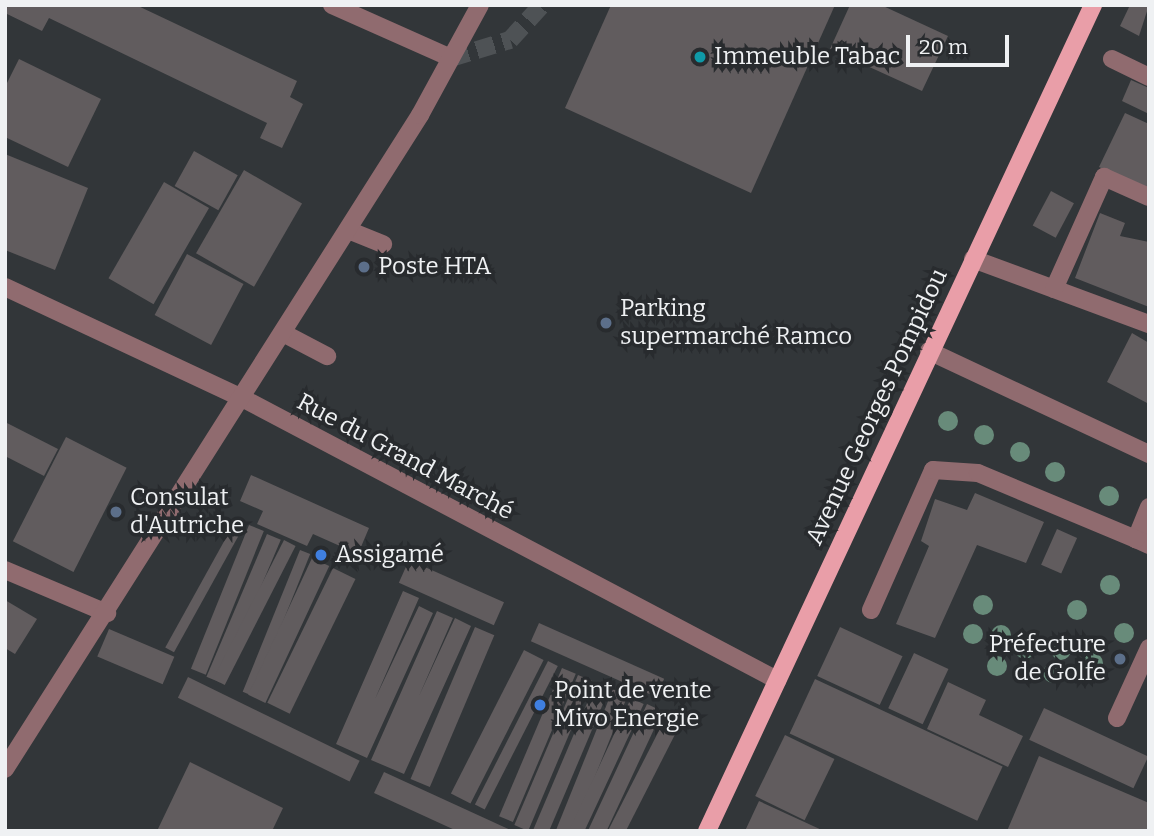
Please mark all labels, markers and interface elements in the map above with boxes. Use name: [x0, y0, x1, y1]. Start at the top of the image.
scale bar: [909, 21, 1012, 65]
text: 20 m: [919, 34, 968, 60]
place label: Immeuble Tabac: [714, 43, 900, 71]
marker: Immeuble Tabac: [692, 49, 708, 65]
place label: Poste HTA: [378, 253, 491, 281]
marker: Poste HTA: [356, 259, 372, 275]
street label: Avenue Georges Pompidou: [800, 264, 954, 550]
place label: Parking supermarché Ramco: [620, 295, 852, 351]
marker: Parking supermarché Ramco: [598, 315, 614, 331]
street label: Rue du Grand Marché: [292, 388, 518, 526]
place label: Consulat d'Autriche: [130, 484, 244, 540]
marker: Consulat d'Autriche: [108, 504, 124, 520]
place label: Assigamé: [335, 541, 444, 569]
marker: Assigamé: [313, 547, 329, 563]
place label: Préfecture de Golfe: [989, 631, 1106, 687]
marker: Préfecture de Golfe: [1112, 651, 1128, 667]
place label: Point de vente Mivo Energie: [554, 677, 712, 733]
marker: Point de vente Mivo Energie: [532, 697, 548, 713]

